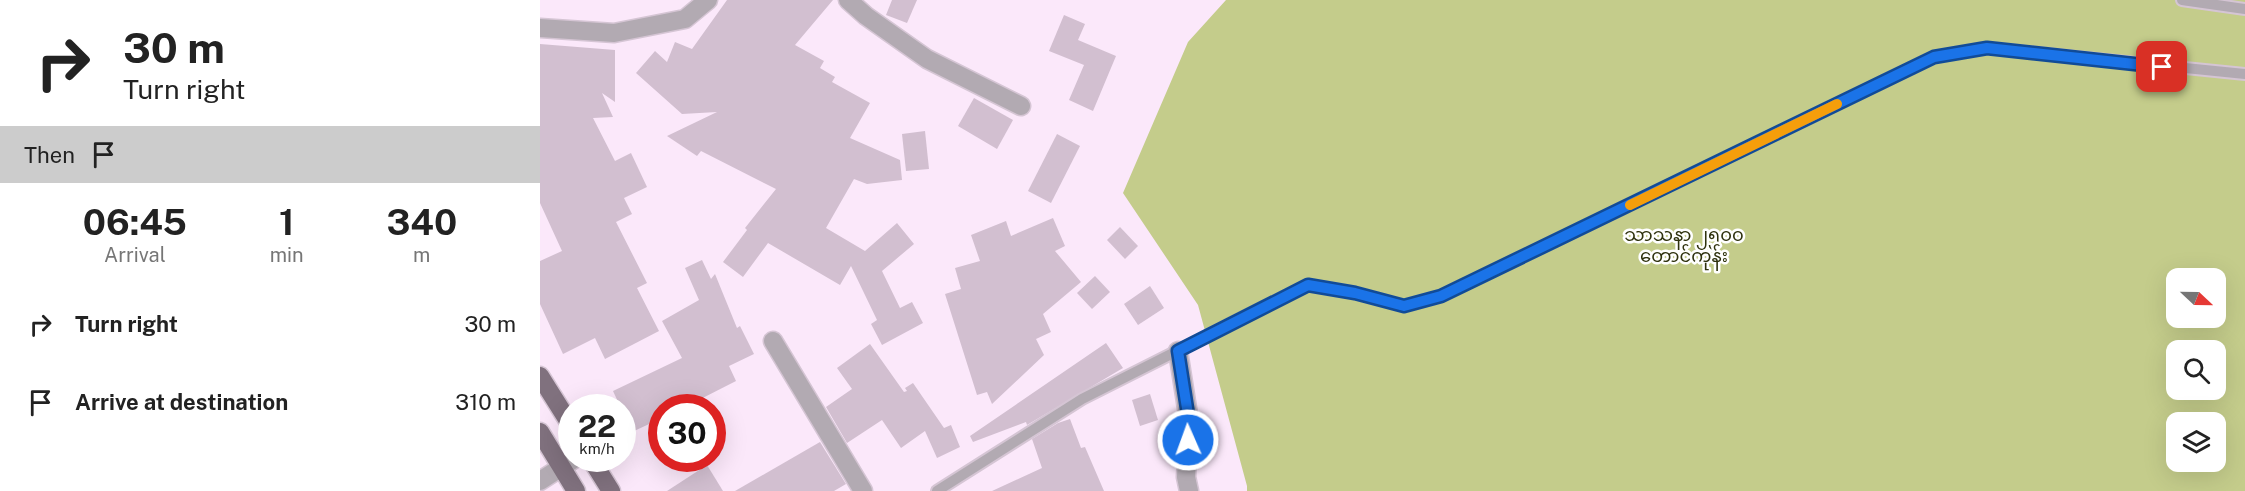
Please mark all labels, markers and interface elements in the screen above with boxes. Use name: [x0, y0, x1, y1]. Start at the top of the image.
text: 30 m: [123, 23, 225, 72]
icon: right: [24, 24, 102, 102]
pin: [2136, 41, 2187, 92]
icon: arrive: [2145, 50, 2178, 83]
text: Turn right: [123, 73, 246, 105]
icon: arrive: [87, 138, 120, 171]
text: Then: [24, 142, 75, 168]
text: 06:45: [83, 201, 187, 243]
text: 1: [279, 201, 294, 243]
text: 340: [386, 201, 457, 243]
park label: သာသနာ ၂၅၀၀ တောင်ကုန်း: [1624, 224, 1744, 271]
text: Arrival: [104, 243, 166, 267]
text: min: [270, 243, 304, 267]
text: m: [413, 243, 430, 267]
north arrow: [2166, 268, 2226, 328]
map controls: [2166, 268, 2226, 472]
icon: right: [24, 308, 57, 341]
text: Turn right: [75, 311, 178, 337]
text: 30 m: [464, 311, 516, 337]
button: search: [2166, 340, 2226, 400]
icon: arrive: [24, 386, 57, 419]
text: Arrive at destination: [75, 389, 288, 415]
text: 310 m: [455, 389, 516, 415]
speed limit sign: 30: [648, 394, 726, 472]
text: 22: [578, 408, 616, 444]
position arrow: [1156, 408, 1220, 472]
button: layers: [2166, 412, 2226, 472]
text: km/h: [579, 440, 615, 457]

